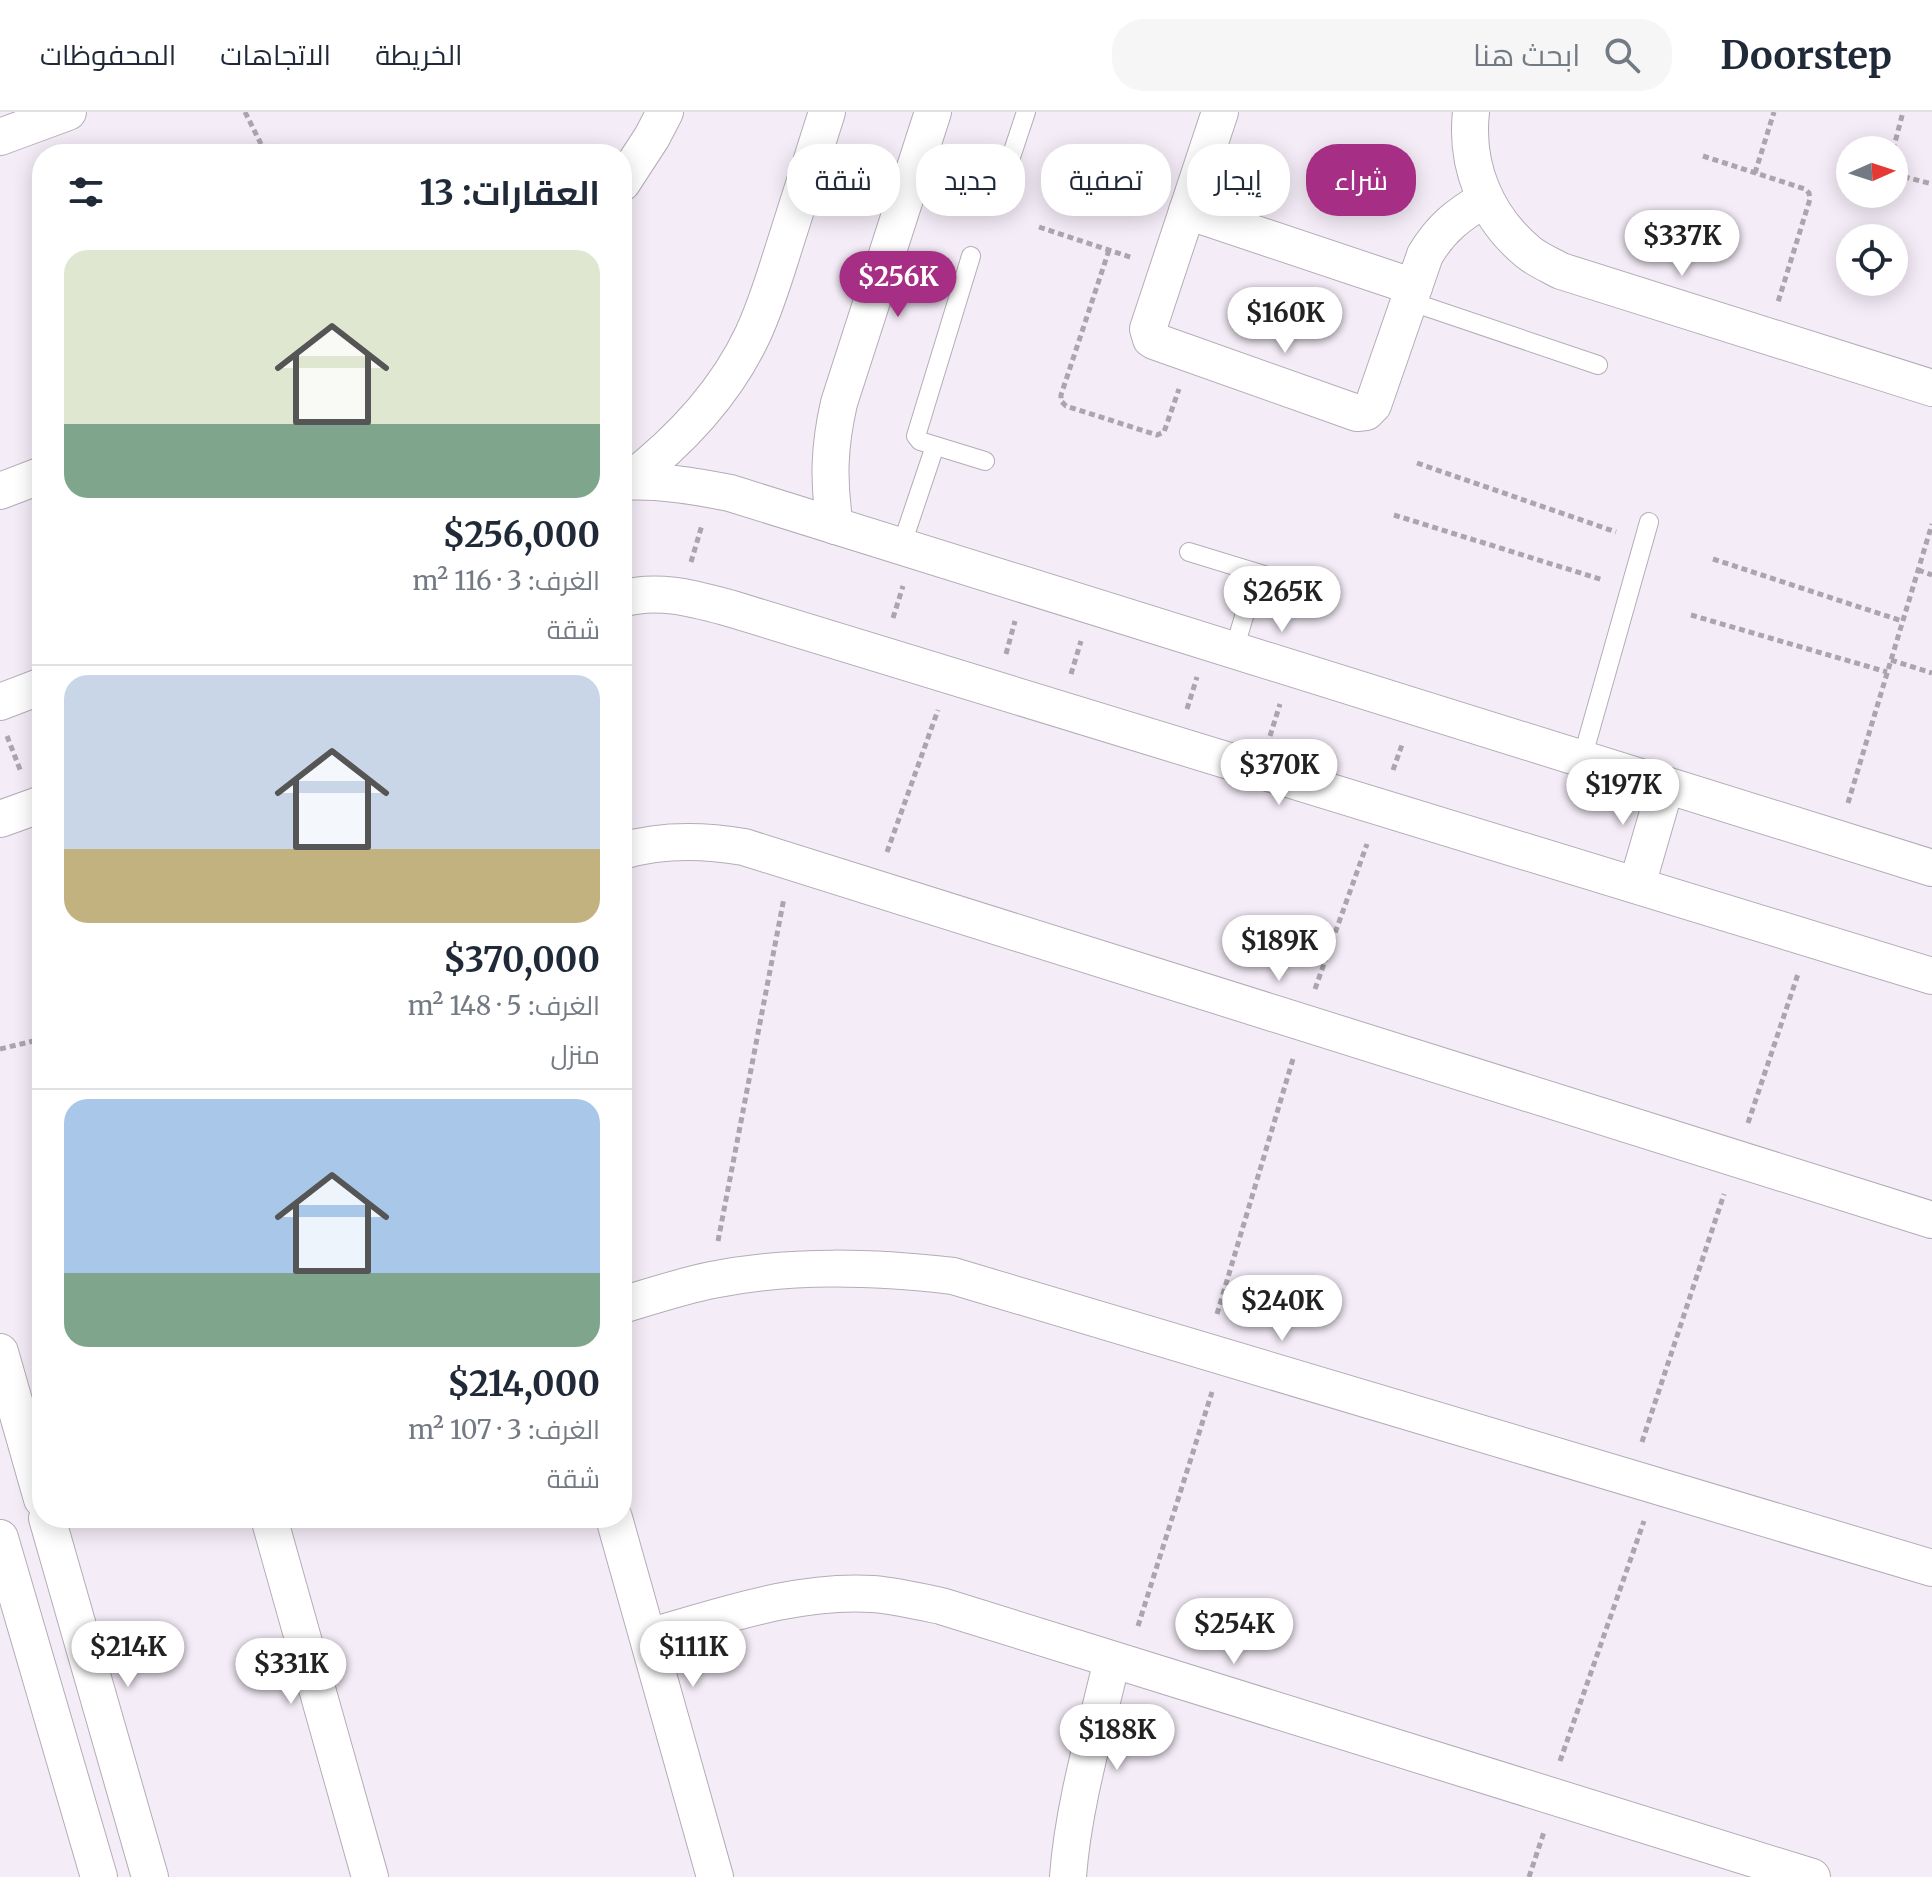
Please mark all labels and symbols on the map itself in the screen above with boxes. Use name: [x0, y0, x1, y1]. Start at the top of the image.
north arrow: [1836, 136, 1908, 208]
pin: $337K: [1626, 210, 1738, 278]
pin: $256K: [842, 251, 954, 319]
pin: $160K: [1229, 287, 1341, 355]
pin: $265K: [1226, 566, 1338, 634]
pin: $370K: [1223, 739, 1335, 807]
pin: $197K: [1567, 759, 1679, 827]
pin: $189K: [1223, 915, 1335, 983]
pin: $240K: [1226, 1275, 1338, 1343]
pin: $254K: [1178, 1598, 1290, 1666]
pin: $214K: [72, 1621, 184, 1689]
pin: $111K: [637, 1621, 749, 1689]
pin: $331K: [235, 1638, 347, 1706]
pin: $188K: [1061, 1704, 1173, 1772]

